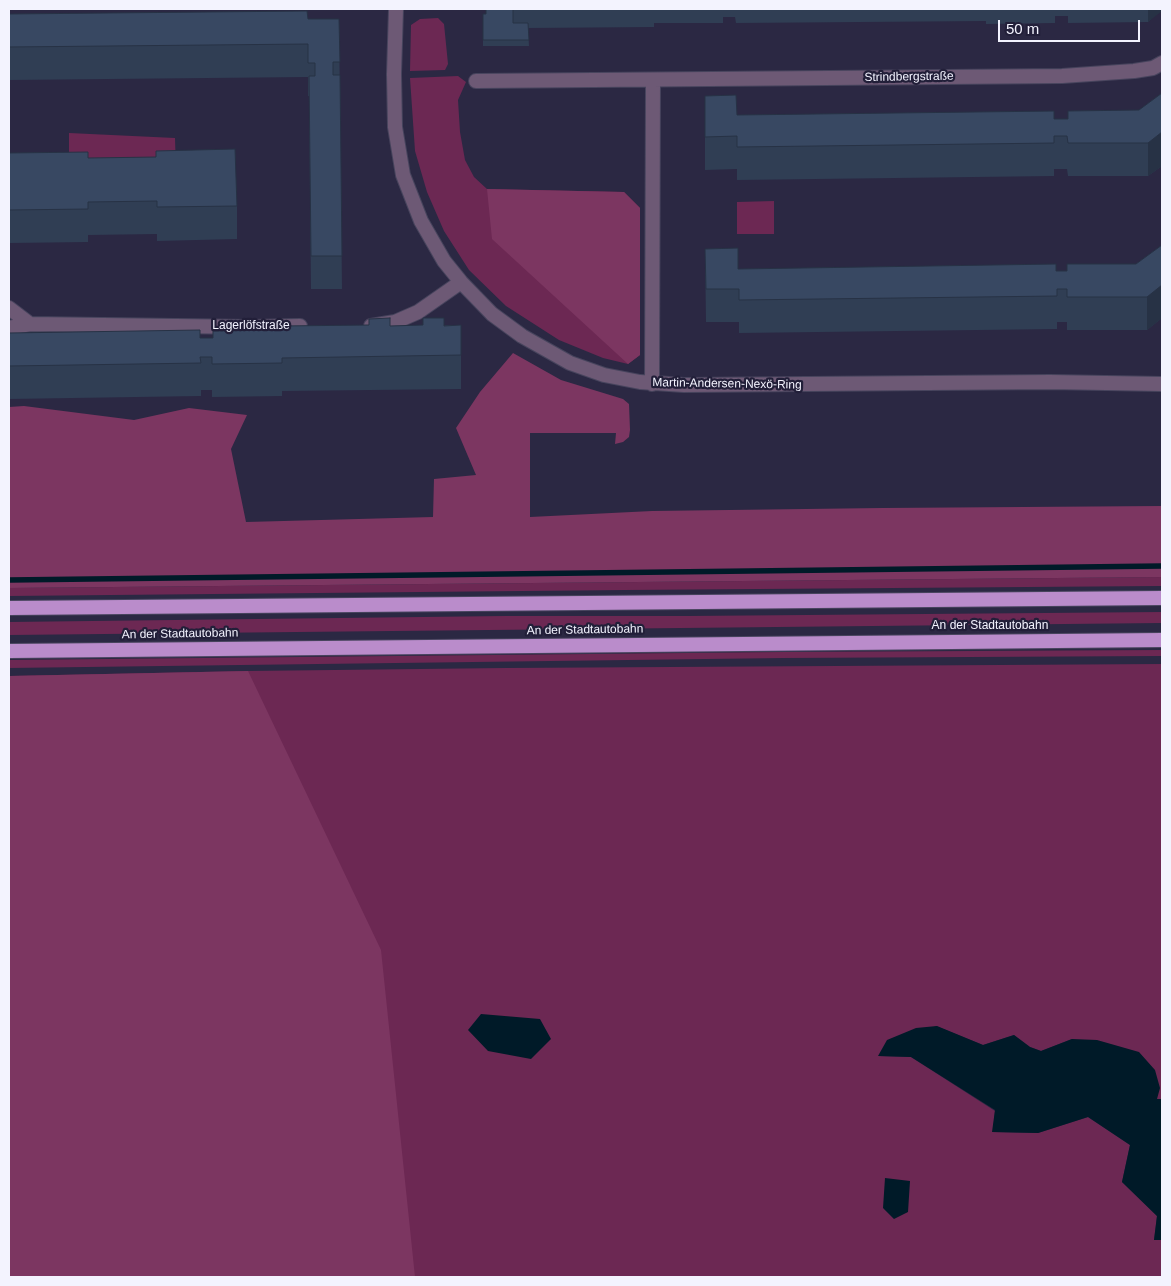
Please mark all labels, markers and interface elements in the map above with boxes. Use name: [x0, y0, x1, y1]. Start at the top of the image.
scale bar: [1001, 10, 1144, 42]
text: 50 m: [1006, 20, 1039, 37]
street label: Strindbergstraße: [864, 69, 954, 85]
street label: Lagerlöfstraße: [212, 319, 290, 333]
street label: Martin-Andersen-Nexö-Ring: [652, 375, 802, 393]
street label: An der Stadtautobahn: [932, 619, 1048, 633]
street label: An der Stadtautobahn: [527, 622, 643, 638]
street label: An der Stadtautobahn: [122, 626, 238, 642]

